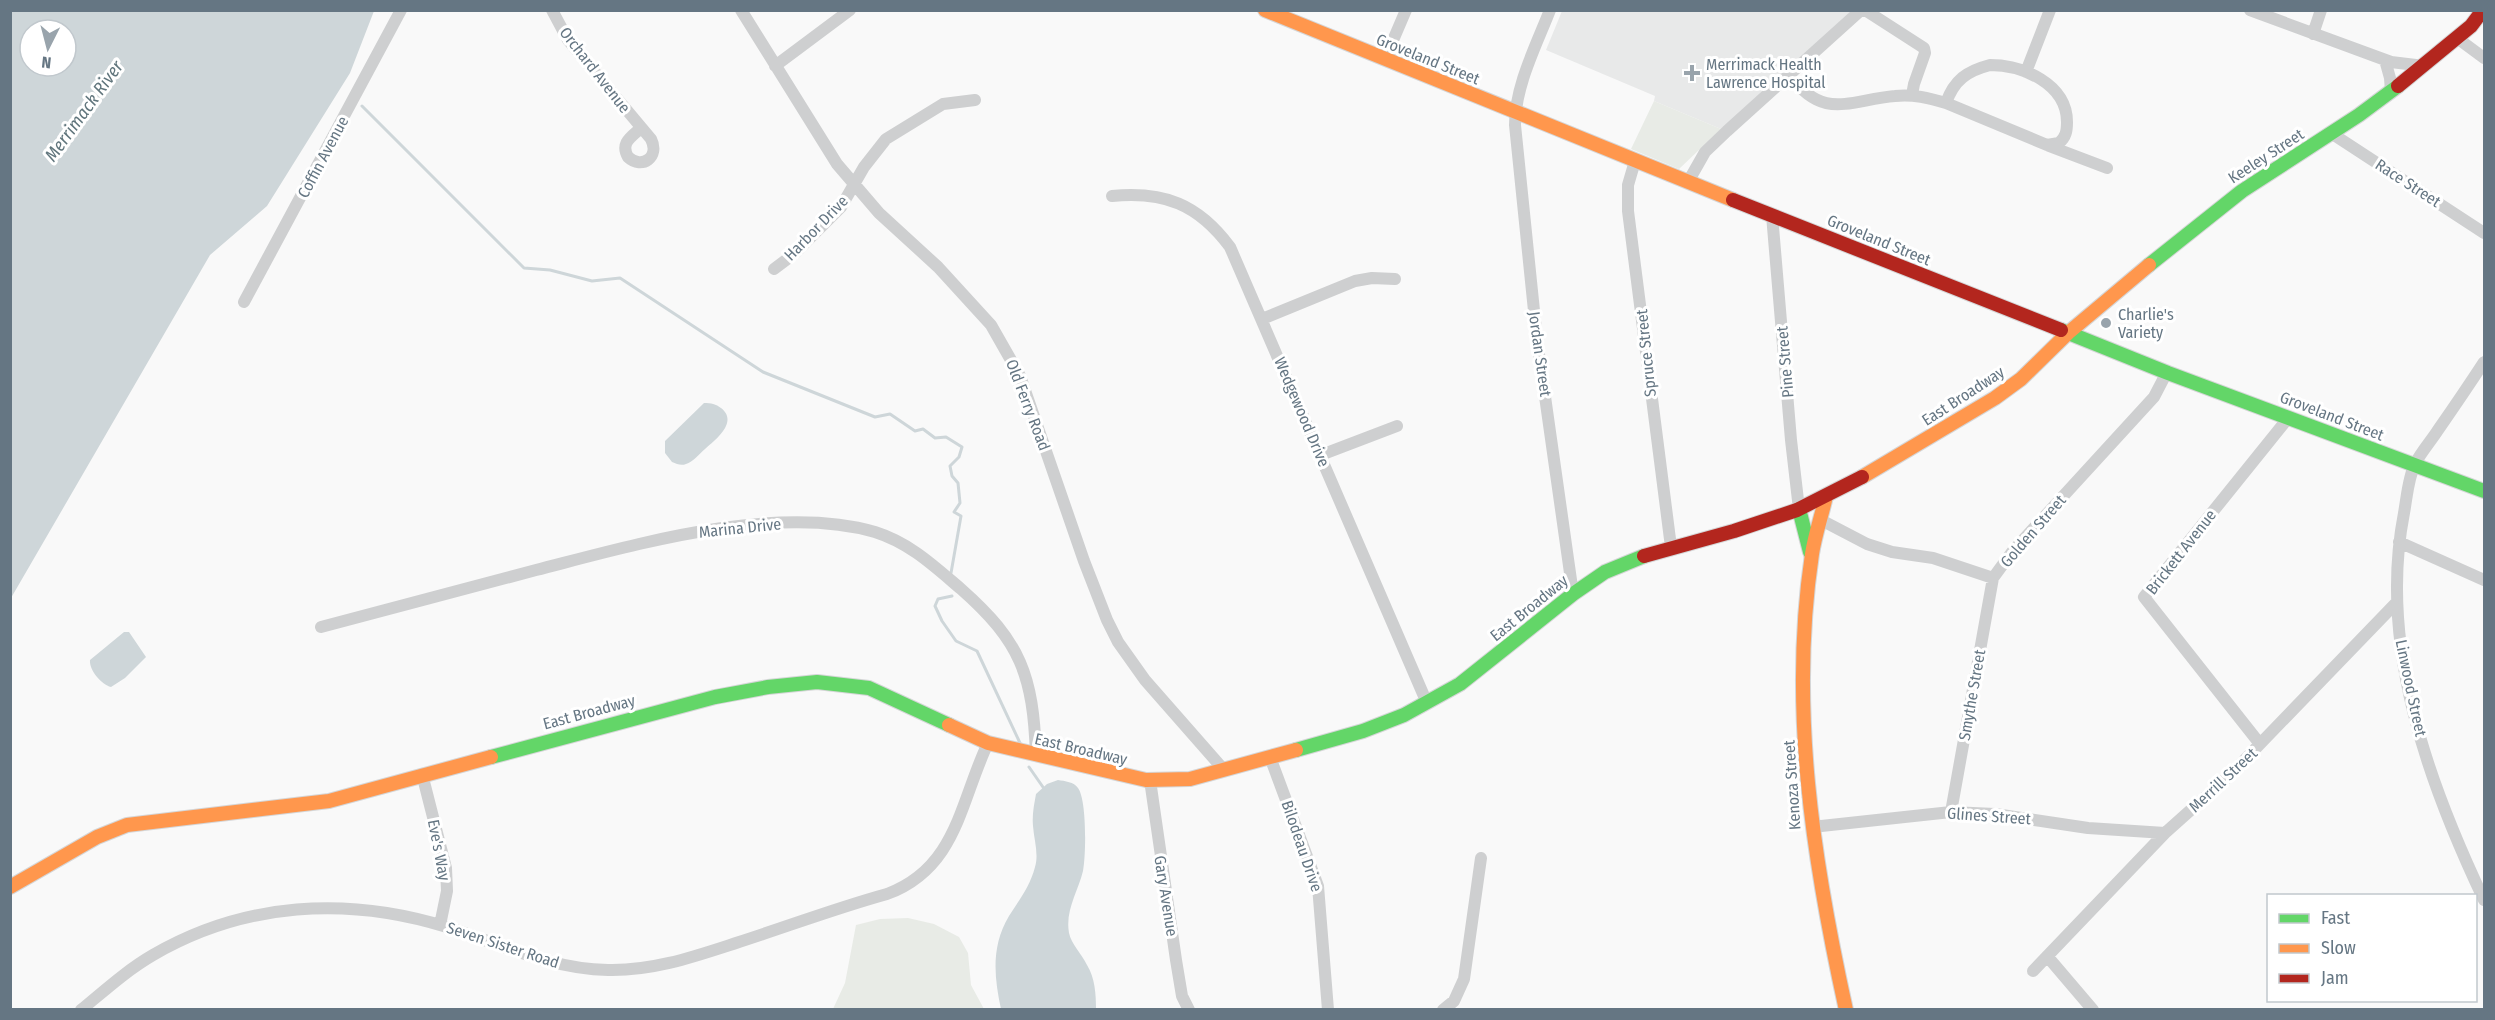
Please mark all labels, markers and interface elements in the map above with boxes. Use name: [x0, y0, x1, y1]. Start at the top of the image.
north arrow: [18, 18, 78, 78]
street label: Orchard Avenue: [556, 23, 635, 117]
street label: Groveland Street: [1374, 30, 1483, 89]
text: N: [41, 52, 52, 72]
place label: Merrimack Health Lawrence Hospital: [1706, 55, 1825, 92]
water label: Merrimack River: [40, 56, 128, 166]
marker: Merrimack Health Lawrence Hospital: [1683, 64, 1701, 82]
street label: Coffin Avenue: [294, 113, 353, 201]
street label: Keeley Street: [2225, 124, 2308, 187]
street label: Race Street: [2372, 155, 2445, 212]
street label: Harbor Drive: [780, 191, 852, 265]
street label: Groveland Street: [1825, 211, 1934, 270]
place label: Charlie's Variety: [2118, 305, 2174, 342]
street label: Spruce Street: [1632, 308, 1660, 398]
street label: Jordan Street: [1525, 310, 1555, 399]
marker: Charlie's Variety: [2099, 316, 2113, 330]
street label: Pine Street: [1772, 325, 1798, 399]
street label: Wedgewood Drive: [1270, 354, 1334, 470]
street label: Old Ferry Road: [1002, 357, 1054, 453]
street label: East Broadway: [1918, 362, 2009, 430]
street label: Groveland Street: [2277, 387, 2387, 445]
street label: Golden Street: [1996, 490, 2070, 571]
street label: Brickett Avenue: [2142, 506, 2220, 598]
street label: Marina Drive: [698, 514, 782, 542]
street label: East Broadway: [1486, 570, 1572, 645]
street label: Linwood Street: [2391, 638, 2431, 739]
street label: Smythe Street: [1955, 647, 1989, 742]
street label: East Broadway: [541, 690, 638, 733]
street label: East Broadway: [1033, 729, 1130, 769]
street label: Kenoza Street: [1779, 739, 1805, 831]
street label: Merrill Street: [2185, 743, 2261, 816]
street label: Bilodeau Drive: [1277, 798, 1327, 894]
street label: Glines Street: [1947, 804, 2032, 828]
street label: Eve's Way: [424, 818, 454, 883]
street label: Gary Avenue: [1150, 854, 1182, 938]
legend: [2267, 894, 2477, 1002]
text: Fast: [2321, 907, 2350, 929]
street label: Seven Sister Road: [444, 918, 562, 972]
text: Slow: [2321, 937, 2356, 959]
text: Jam: [2321, 967, 2349, 989]

